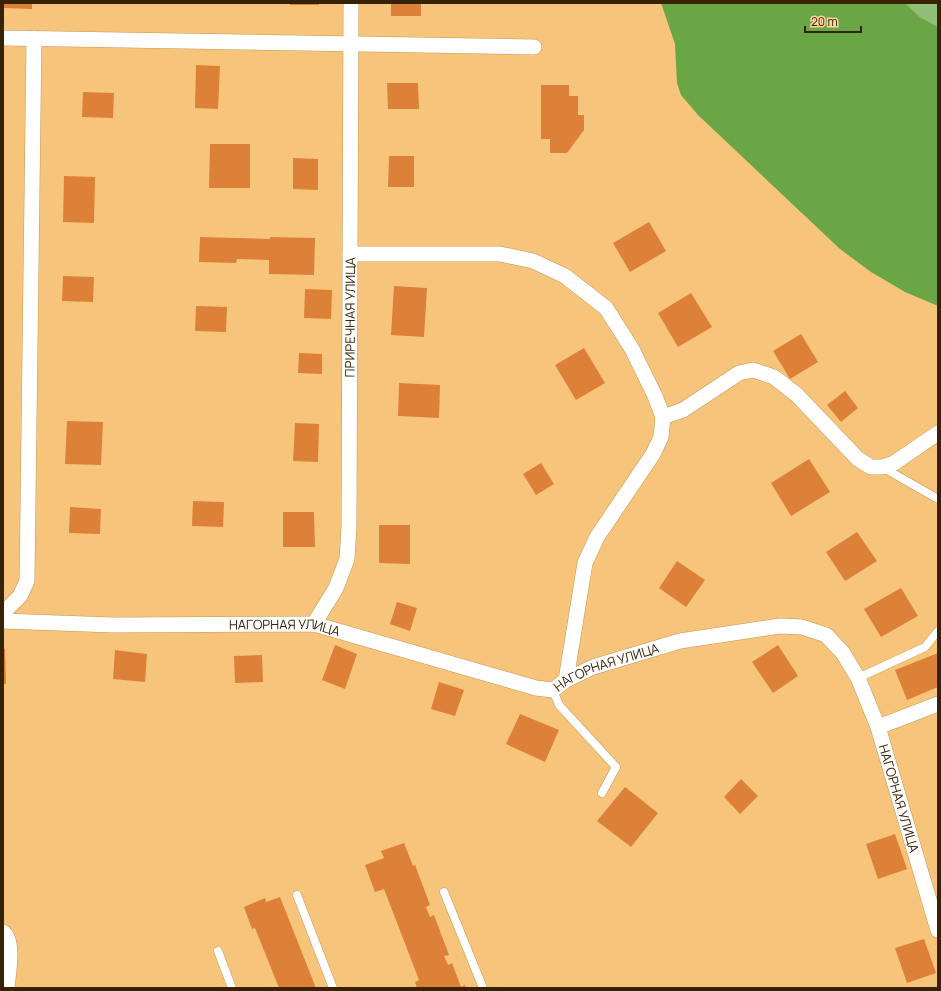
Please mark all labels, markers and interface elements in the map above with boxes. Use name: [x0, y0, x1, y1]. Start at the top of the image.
scale bar: [805, 8, 861, 34]
text: 20 m: [811, 13, 838, 30]
street label: ПРИРЕЧНАЯ УЛИЦА: [341, 257, 359, 377]
street label: НАГОРНАЯ УЛИЦА: [229, 615, 342, 640]
street label: НАГОРНАЯ УЛИЦА: [550, 639, 661, 695]
street label: НАГОРНАЯ УЛИЦА: [875, 742, 924, 855]

